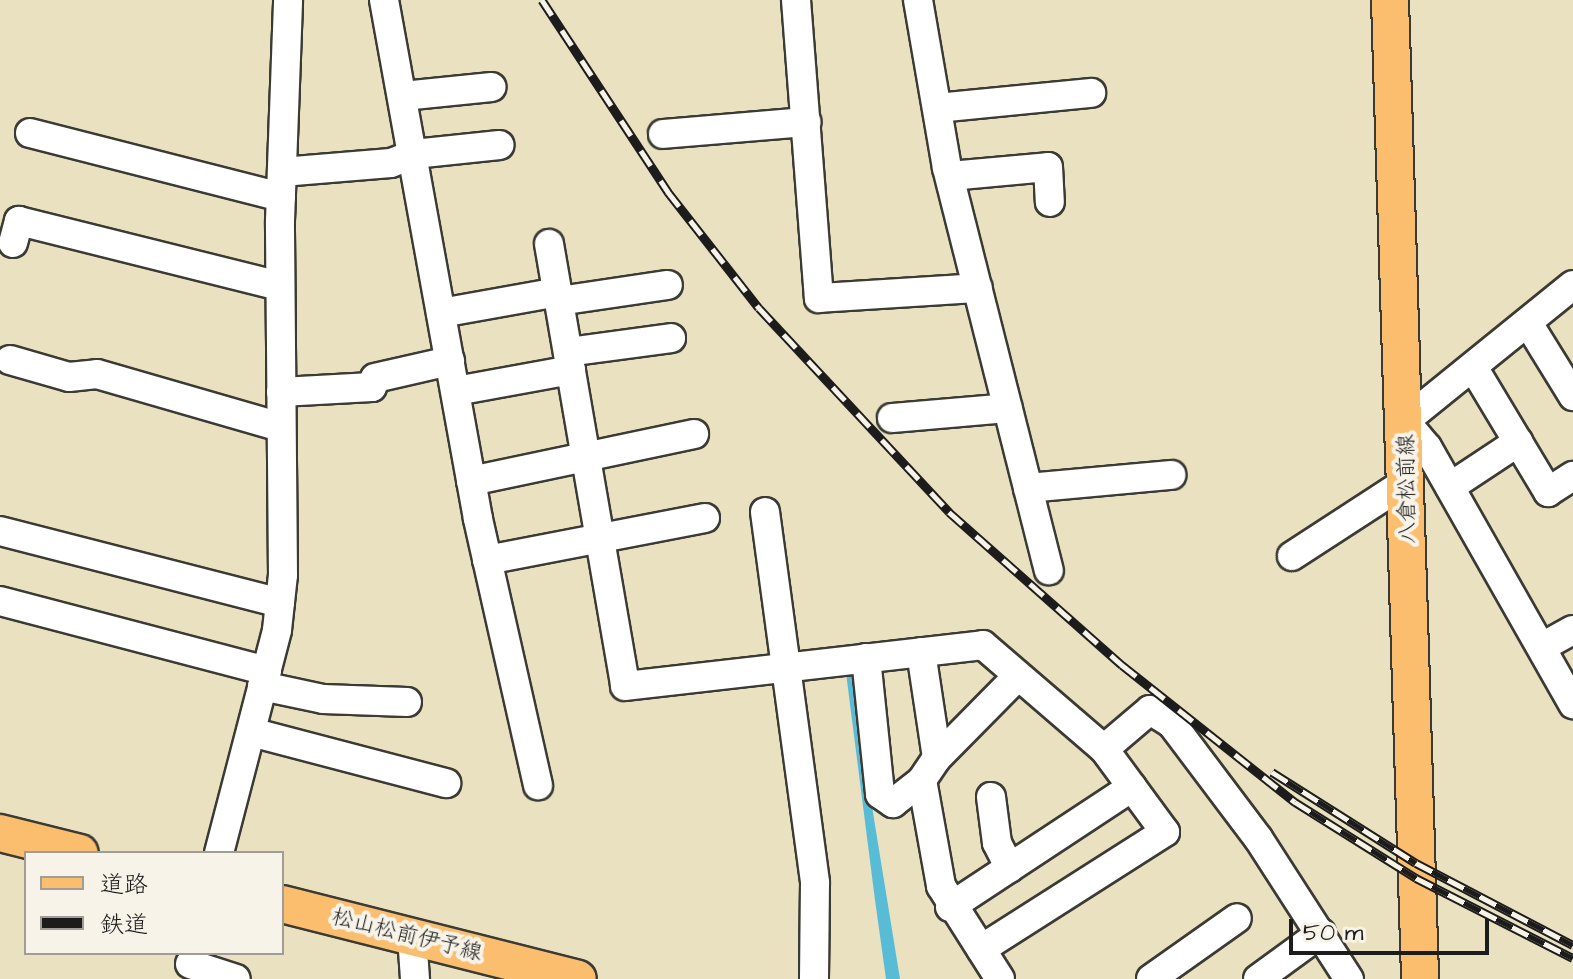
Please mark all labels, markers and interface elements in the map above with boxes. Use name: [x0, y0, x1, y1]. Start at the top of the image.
street label: 八倉松前線: [1393, 434, 1421, 544]
legend: [24, 851, 284, 955]
text: 道路: [100, 868, 148, 902]
scale bar: [1293, 903, 1493, 953]
street label: 松山松前伊予線: [329, 904, 485, 966]
text: 鉄道: [100, 908, 148, 942]
text: 50 m: [1303, 916, 1363, 950]

